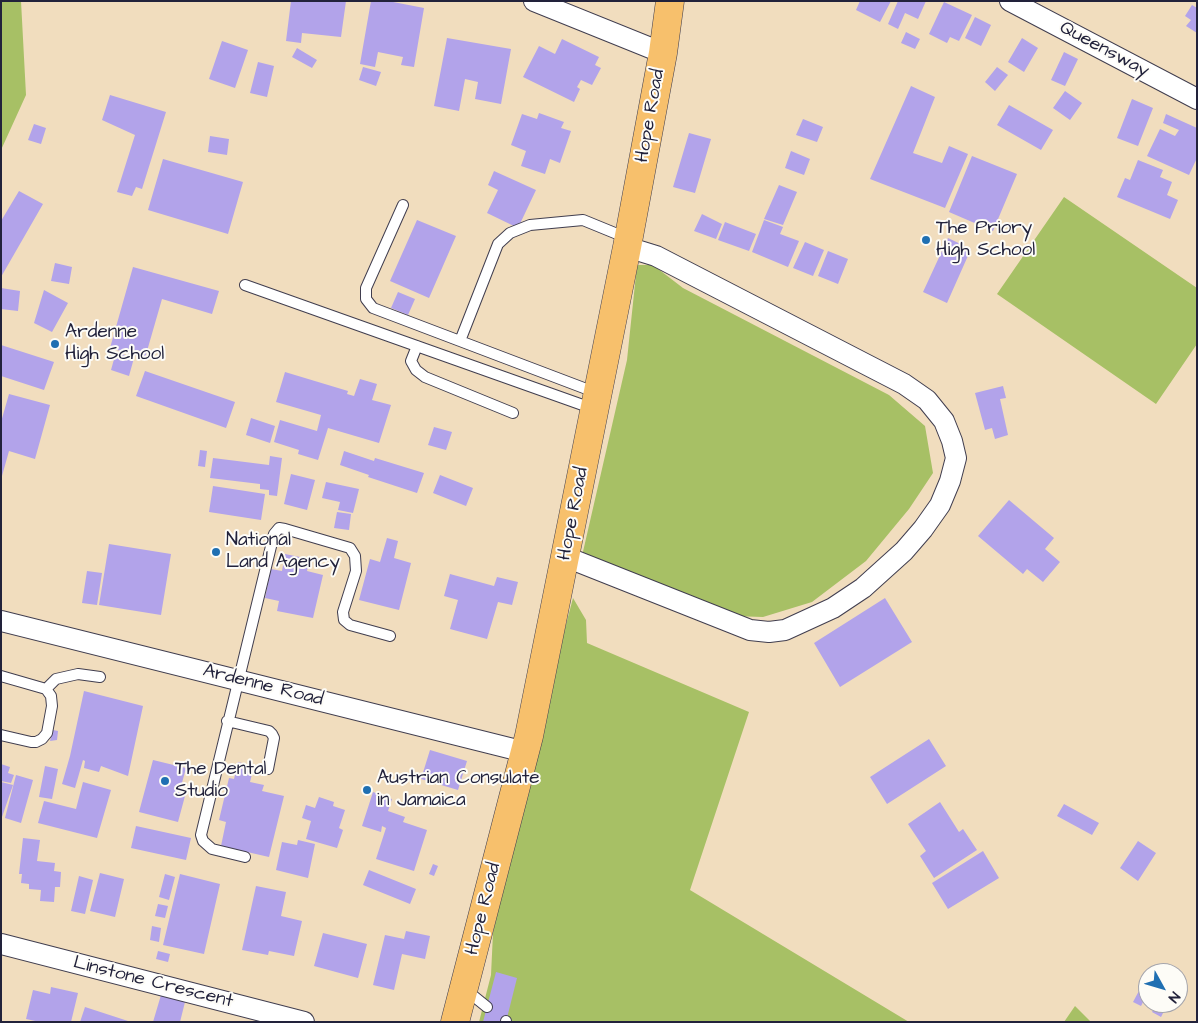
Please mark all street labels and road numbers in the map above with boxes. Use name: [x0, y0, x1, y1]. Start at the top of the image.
street label: Queensway: [1055, 17, 1153, 83]
street label: Hope Road: [632, 68, 670, 164]
street label: Hope Road: [554, 466, 594, 562]
street label: Ardenne Road: [200, 660, 326, 712]
street label: Hope Road: [462, 860, 506, 958]
street label: Linstone Crescent: [71, 952, 235, 1014]

